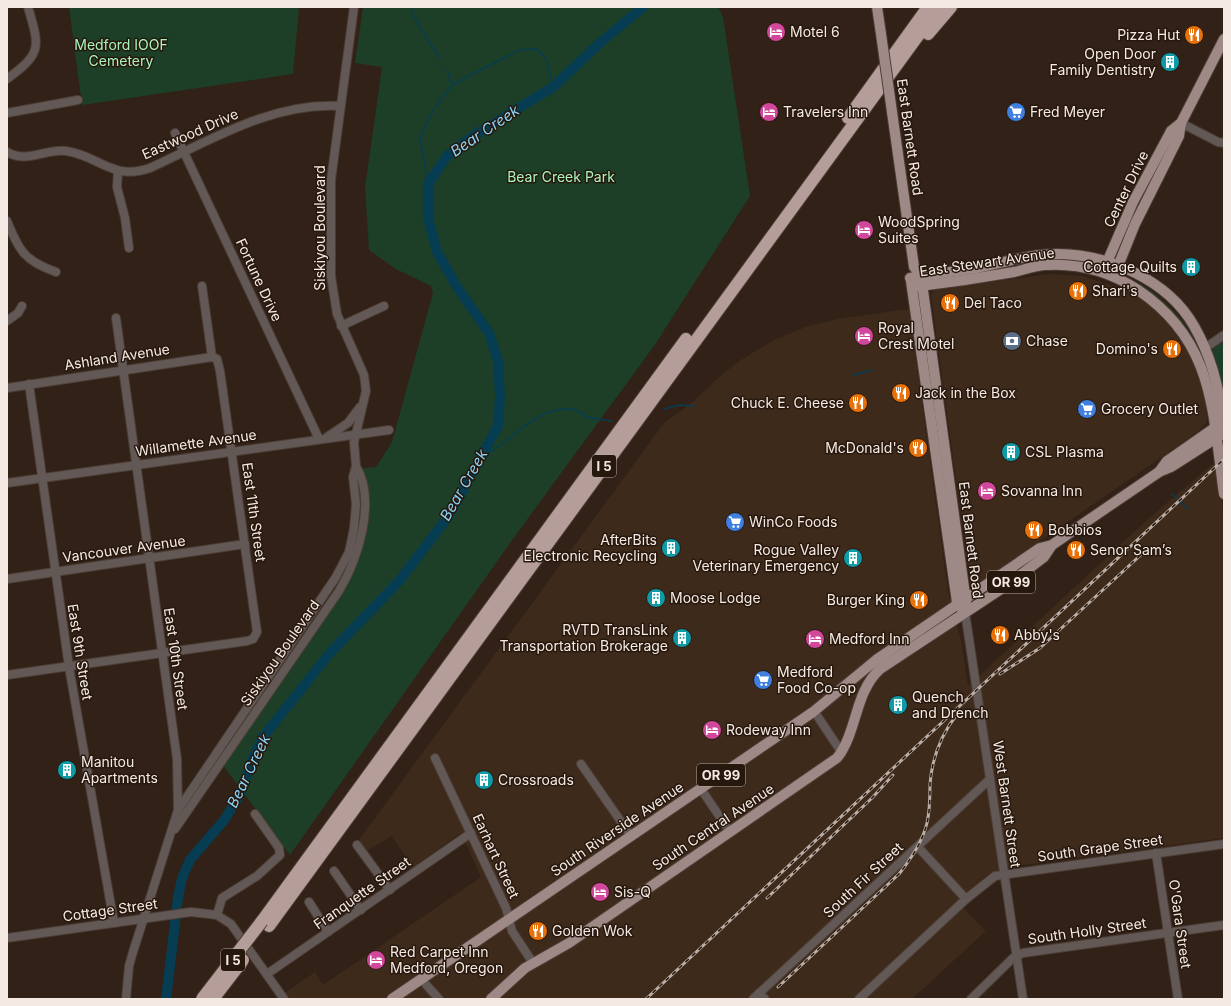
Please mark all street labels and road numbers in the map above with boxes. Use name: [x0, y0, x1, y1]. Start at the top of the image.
street label: East Barnett Road: [894, 77, 927, 196]
street label: Eastwood Drive: [139, 105, 241, 162]
street label: Center Drive: [1100, 148, 1151, 230]
street label: Siskiyou Boulevard: [311, 165, 328, 291]
street label: Fortune Drive: [233, 236, 286, 324]
street label: East Stewart Avenue: [918, 244, 1055, 279]
street label: Ashland Avenue: [63, 340, 171, 373]
street label: Willamette Avenue: [134, 426, 258, 459]
road number: I 5: [592, 455, 616, 477]
street label: East 11th Street: [239, 461, 270, 563]
street label: East Barnett Road: [956, 481, 987, 599]
street label: Vancouver Avenue: [61, 531, 186, 566]
road number: OR 99: [987, 571, 1035, 593]
street label: Siskiyou Boulevard: [237, 596, 323, 709]
street label: East 9th Street: [64, 603, 97, 702]
street label: East 10th Street: [161, 607, 192, 712]
street label: West Barnett Street: [990, 739, 1025, 869]
road number: OR 99: [697, 764, 745, 786]
street label: South Riverside Avenue: [547, 778, 686, 879]
street label: South Central Avenue: [649, 779, 777, 874]
street label: Earhart Street: [469, 811, 524, 901]
street label: South Grape Street: [1036, 830, 1164, 865]
street label: South Fir Street: [819, 838, 906, 921]
street label: Franquette Street: [310, 853, 414, 932]
street label: O'Gara Street: [1166, 878, 1195, 970]
street label: Cottage Street: [61, 894, 159, 925]
street label: South Holly Street: [1027, 914, 1148, 947]
road number: I 5: [221, 949, 245, 971]

